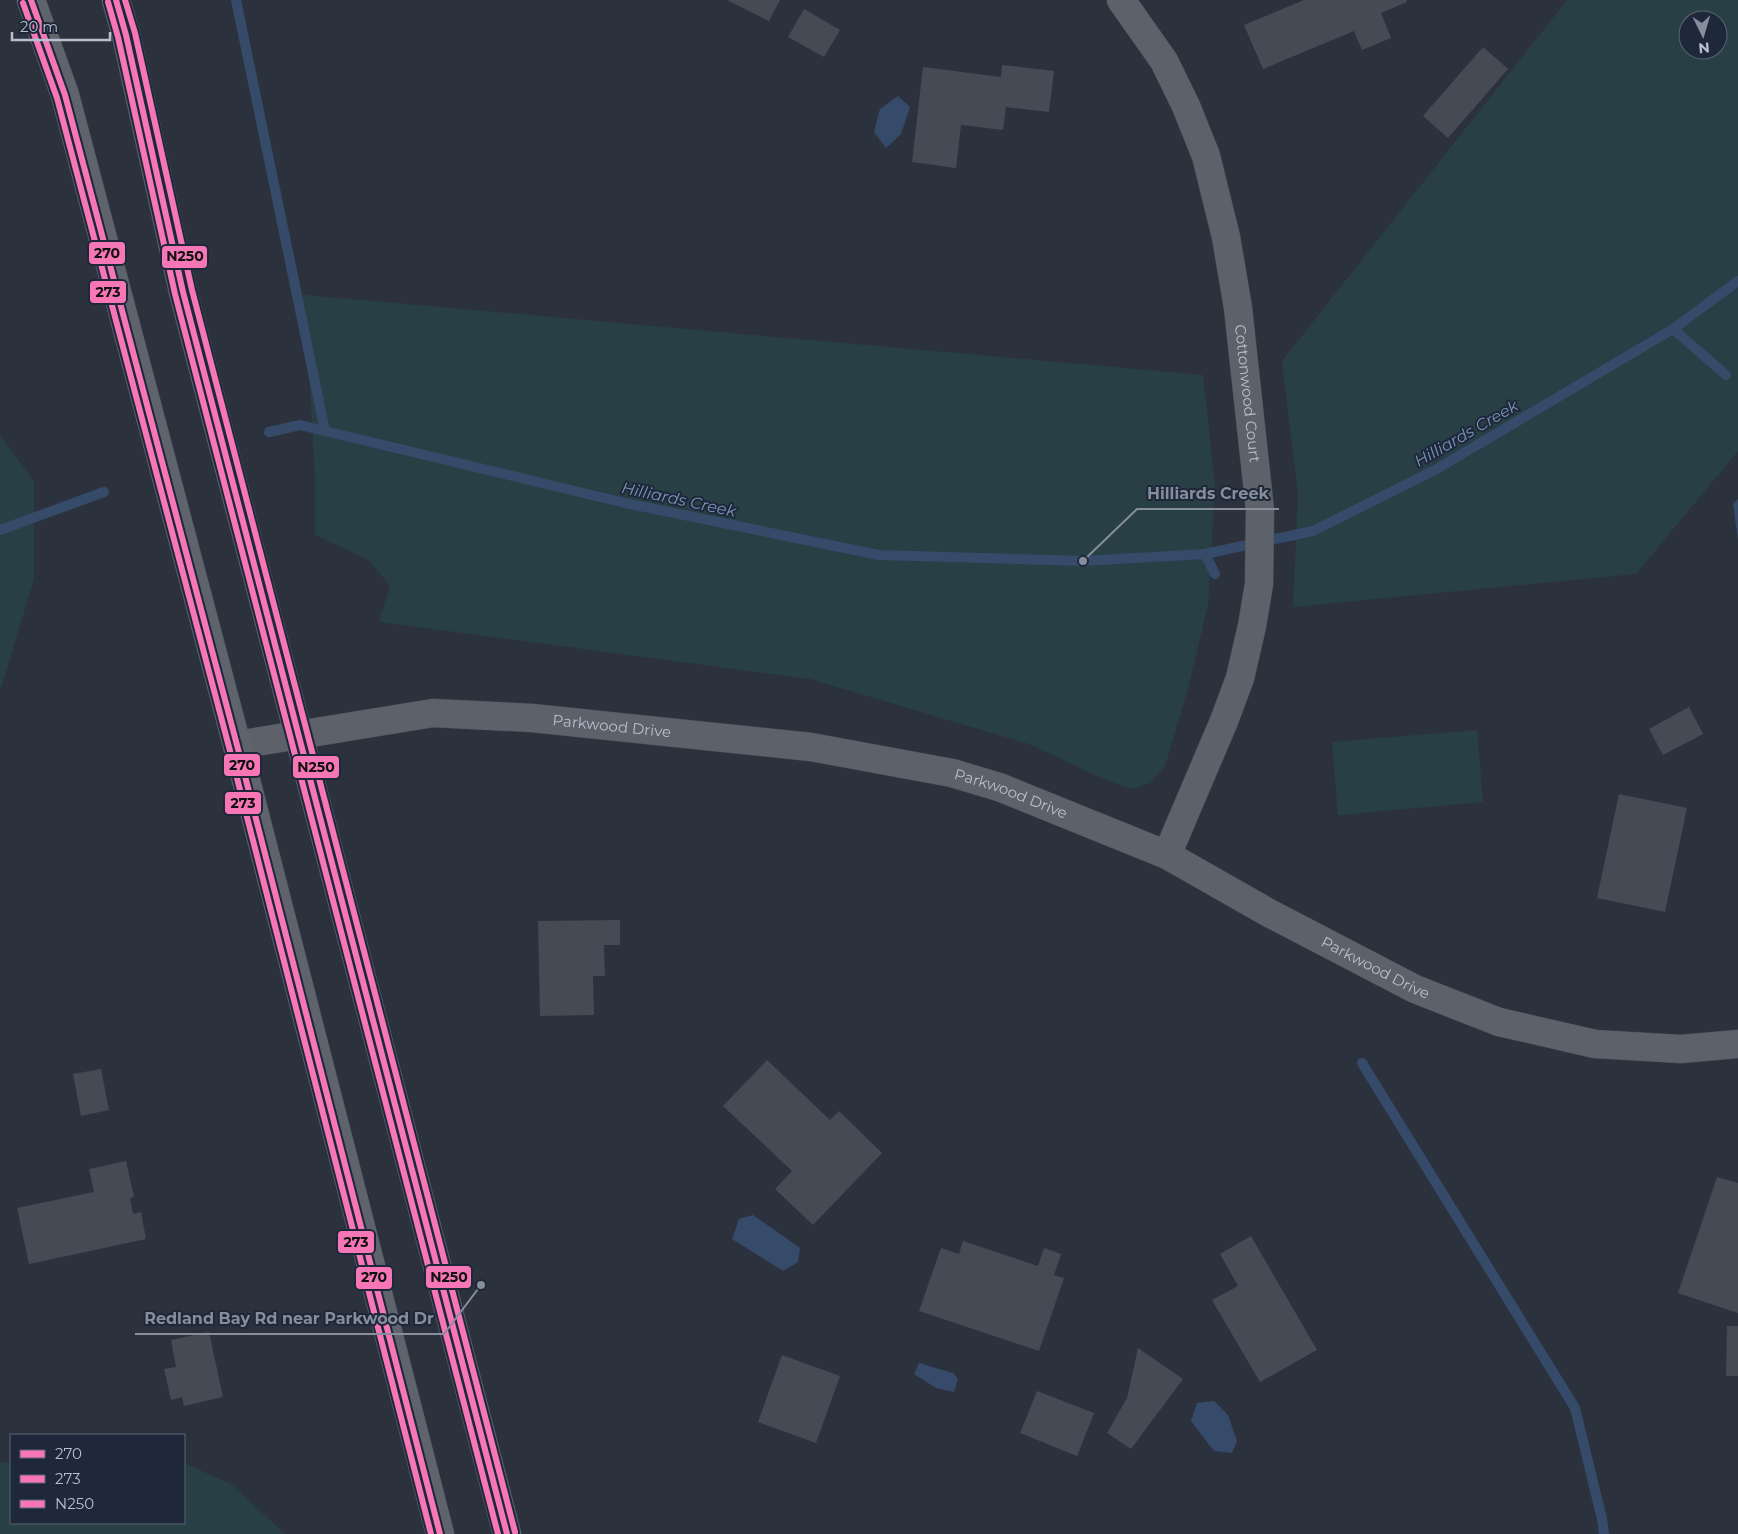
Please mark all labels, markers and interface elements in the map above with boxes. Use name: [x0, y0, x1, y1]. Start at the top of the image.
scale bar: [12, 10, 110, 42]
north arrow: [1678, 10, 1728, 60]
text: 20 m: [20, 17, 58, 36]
text: N: [1698, 38, 1711, 57]
line badge: 270: [88, 241, 126, 265]
text: 270: [94, 244, 120, 262]
line badge: N250: [161, 245, 208, 269]
text: N250: [166, 247, 204, 265]
line badge: 273: [89, 280, 127, 304]
text: 273: [95, 283, 121, 301]
street label: Cottonwood Court: [1231, 323, 1265, 463]
water label: Hilliards Creek: [1411, 395, 1523, 471]
water label: Hilliards Creek: [620, 478, 739, 521]
callout: Hilliards Creek: [1137, 478, 1279, 509]
text: Hilliards Creek: [1147, 484, 1269, 503]
street label: Parkwood Drive: [552, 710, 672, 741]
line badge: 270: [223, 753, 261, 777]
line badge: N250: [292, 755, 340, 779]
text: 270: [229, 756, 255, 774]
text: N250: [297, 758, 335, 776]
street label: Parkwood Drive: [952, 764, 1070, 823]
line badge: 273: [224, 791, 262, 815]
text: 273: [230, 794, 256, 812]
street label: Parkwood Drive: [1318, 932, 1432, 1003]
line badge: 273: [337, 1230, 375, 1254]
text: 273: [343, 1233, 369, 1251]
line badge: N250: [425, 1265, 472, 1289]
line badge: 270: [355, 1266, 393, 1290]
text: 270: [361, 1268, 387, 1286]
text: N250: [430, 1268, 468, 1286]
callout: Redland Bay Rd near Parkwood Dr: [135, 1303, 444, 1334]
text: Redland Bay Rd near Parkwood Dr: [144, 1309, 434, 1328]
legend: [10, 1434, 185, 1524]
text: 270: [55, 1444, 82, 1463]
text: 273: [55, 1469, 81, 1488]
text: N250: [55, 1494, 94, 1513]

